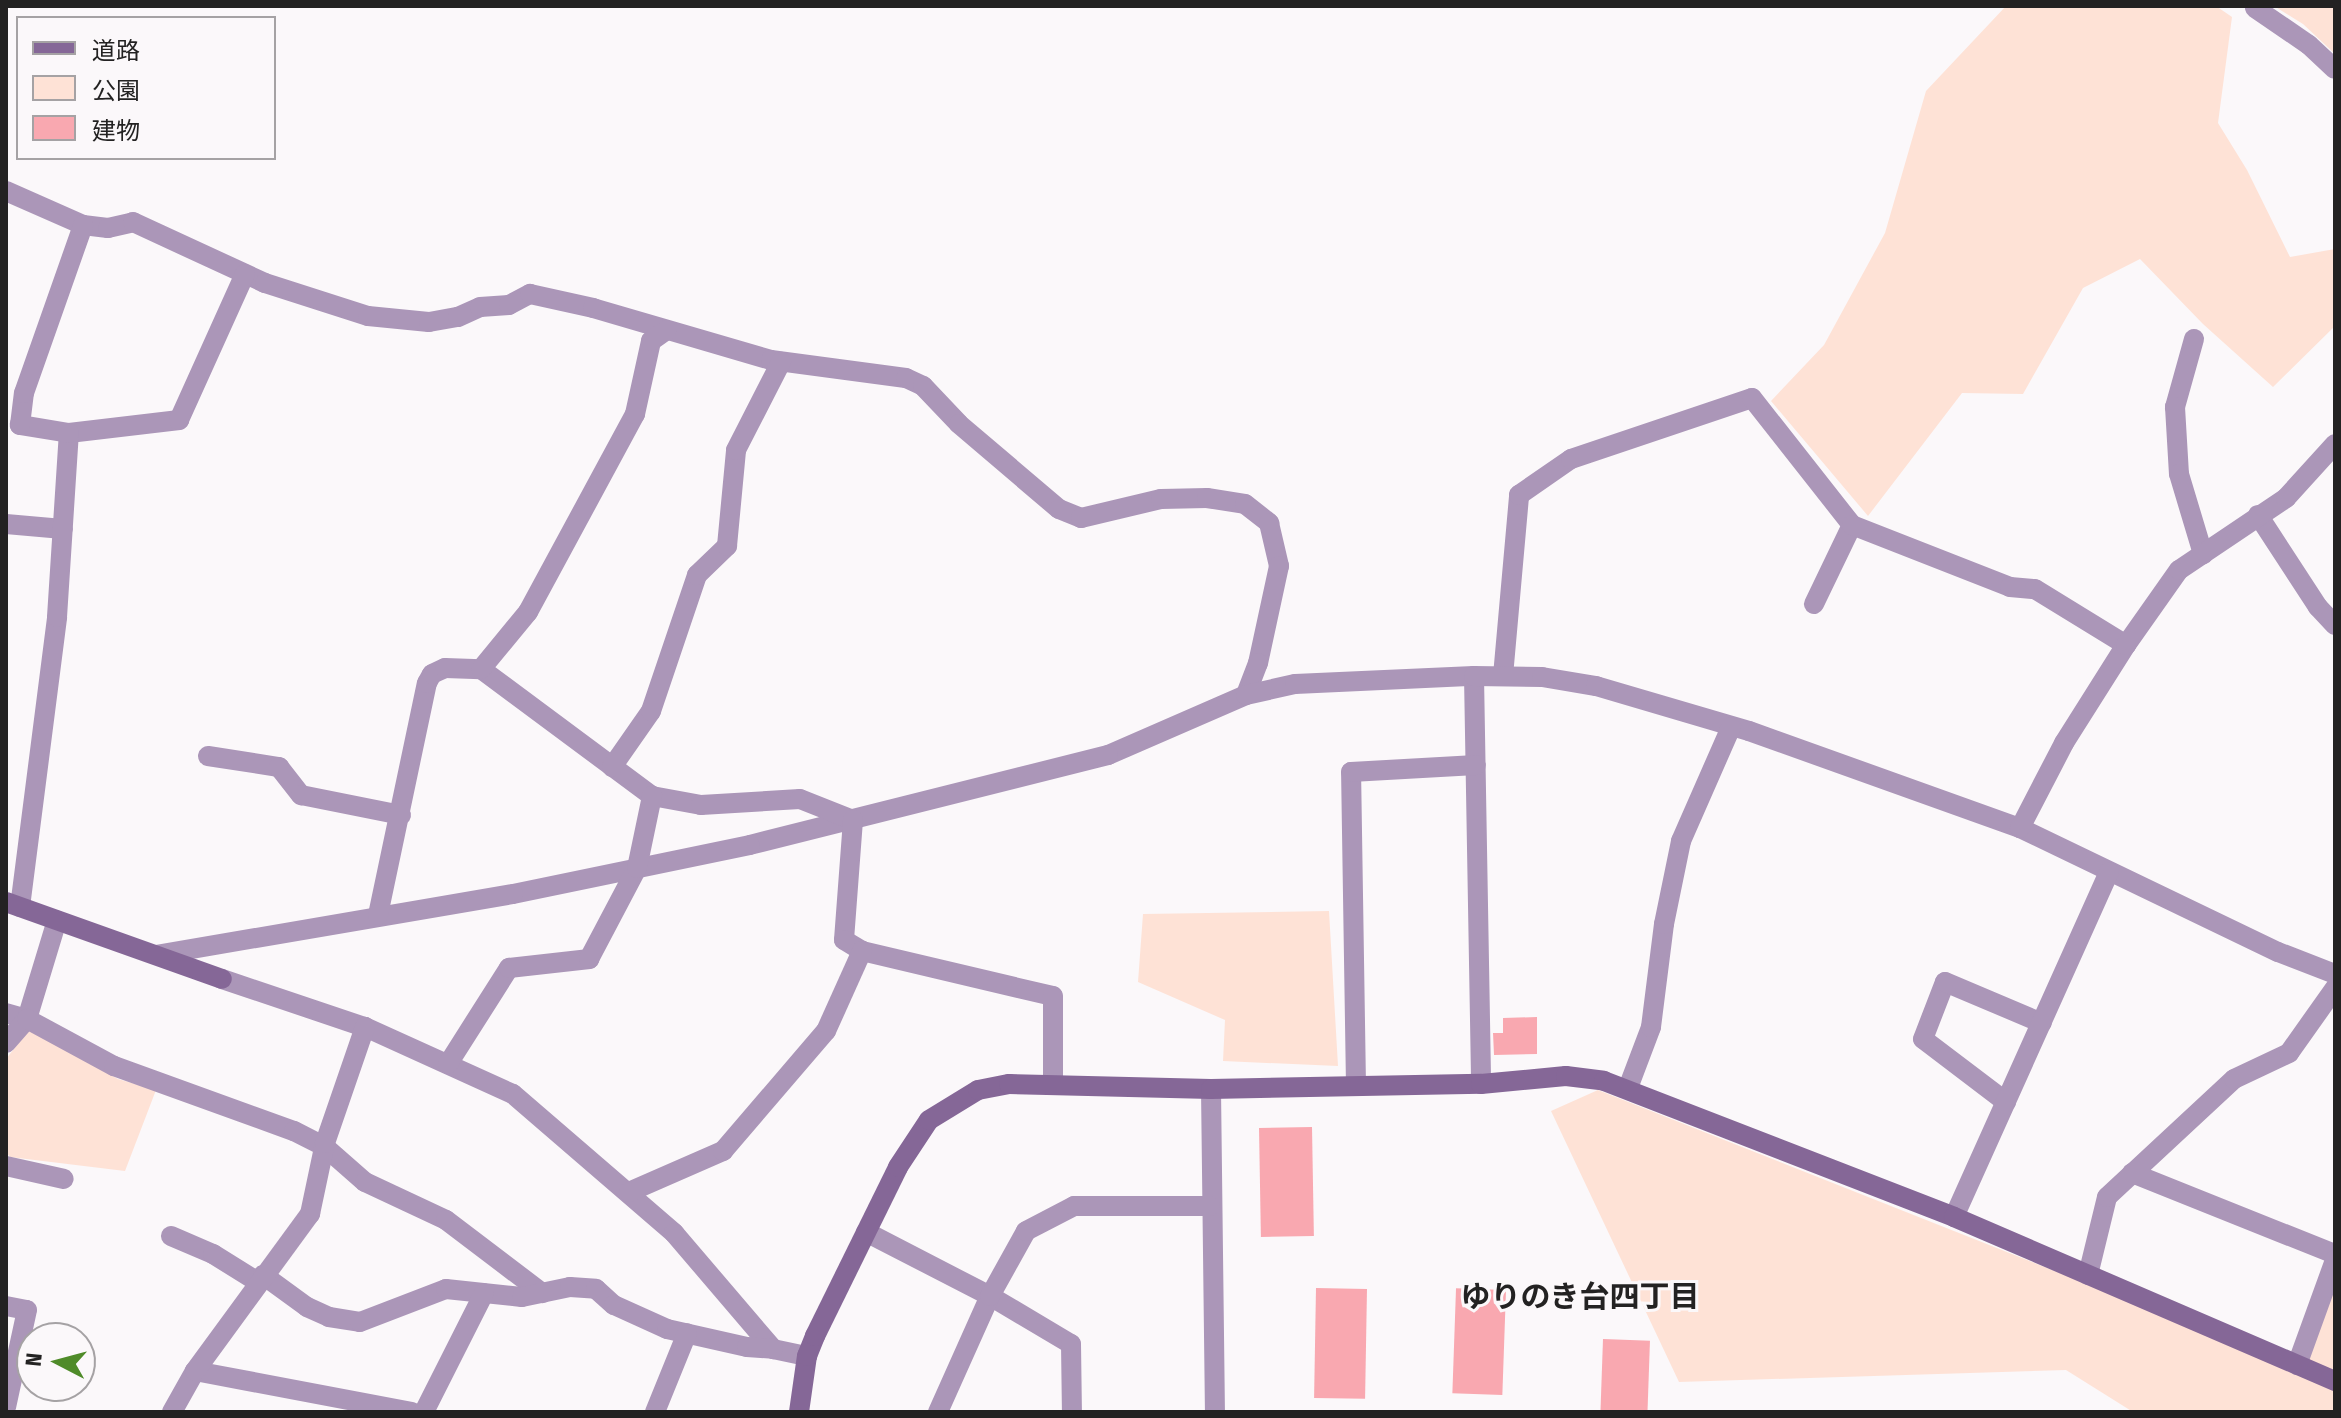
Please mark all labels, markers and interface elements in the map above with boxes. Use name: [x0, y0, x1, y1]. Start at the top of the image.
legend: [16, 16, 276, 160]
text: 道路: [92, 37, 140, 65]
text: 公園: [92, 77, 140, 105]
text: 建物: [92, 117, 140, 145]
district label: ゆりのき台四丁目: [1460, 1279, 1700, 1315]
north arrow: [16, 1322, 96, 1402]
text: N: [20, 1352, 48, 1368]

